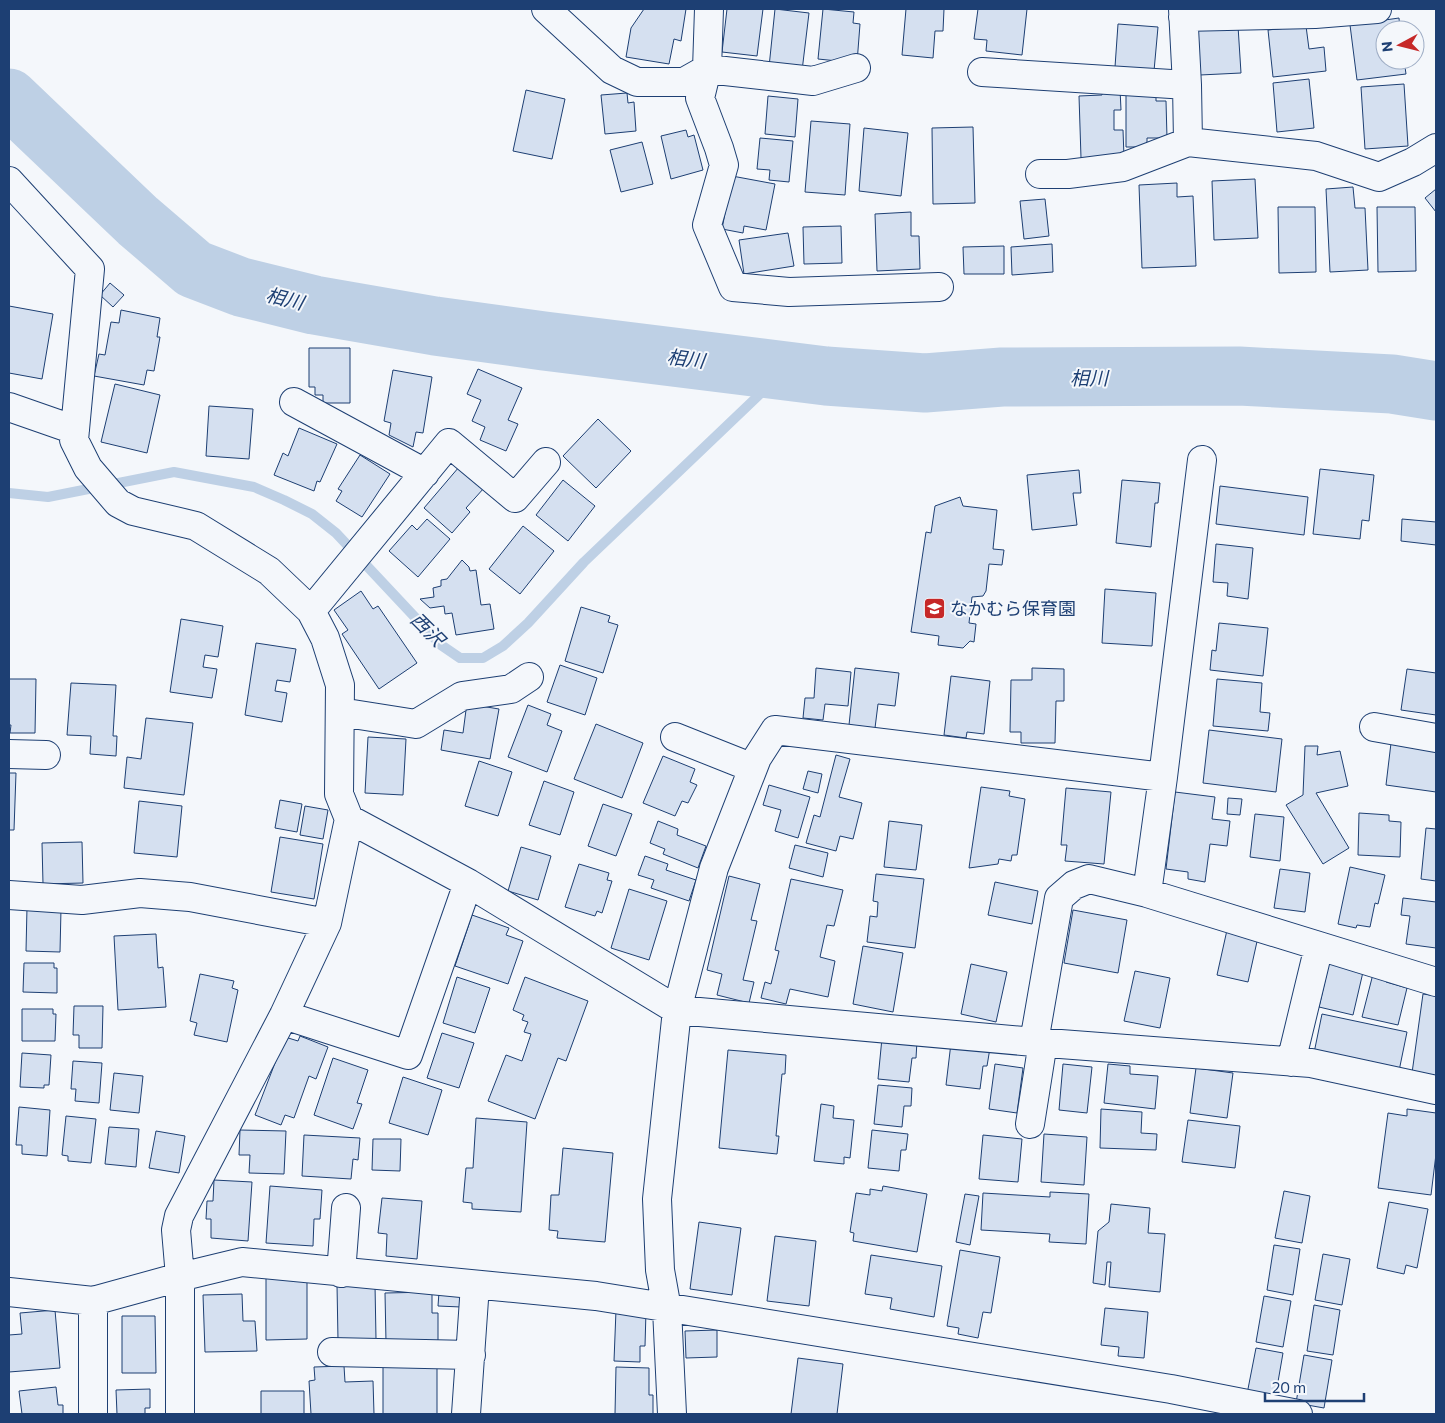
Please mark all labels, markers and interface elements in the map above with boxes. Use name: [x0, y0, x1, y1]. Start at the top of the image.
north arrow: [1375, 20, 1425, 70]
text: N: [1378, 40, 1396, 53]
water label: 相川: [264, 282, 308, 314]
water label: 相川: [666, 344, 708, 372]
water label: 相川: [1070, 366, 1110, 389]
school or university icon: なかむら保育園: [922, 596, 946, 620]
place label: なかむら保育園: [950, 597, 1076, 619]
water label: 西沢: [406, 607, 452, 653]
scale bar: [1265, 1370, 1364, 1402]
text: 20 m: [1272, 1378, 1306, 1396]

